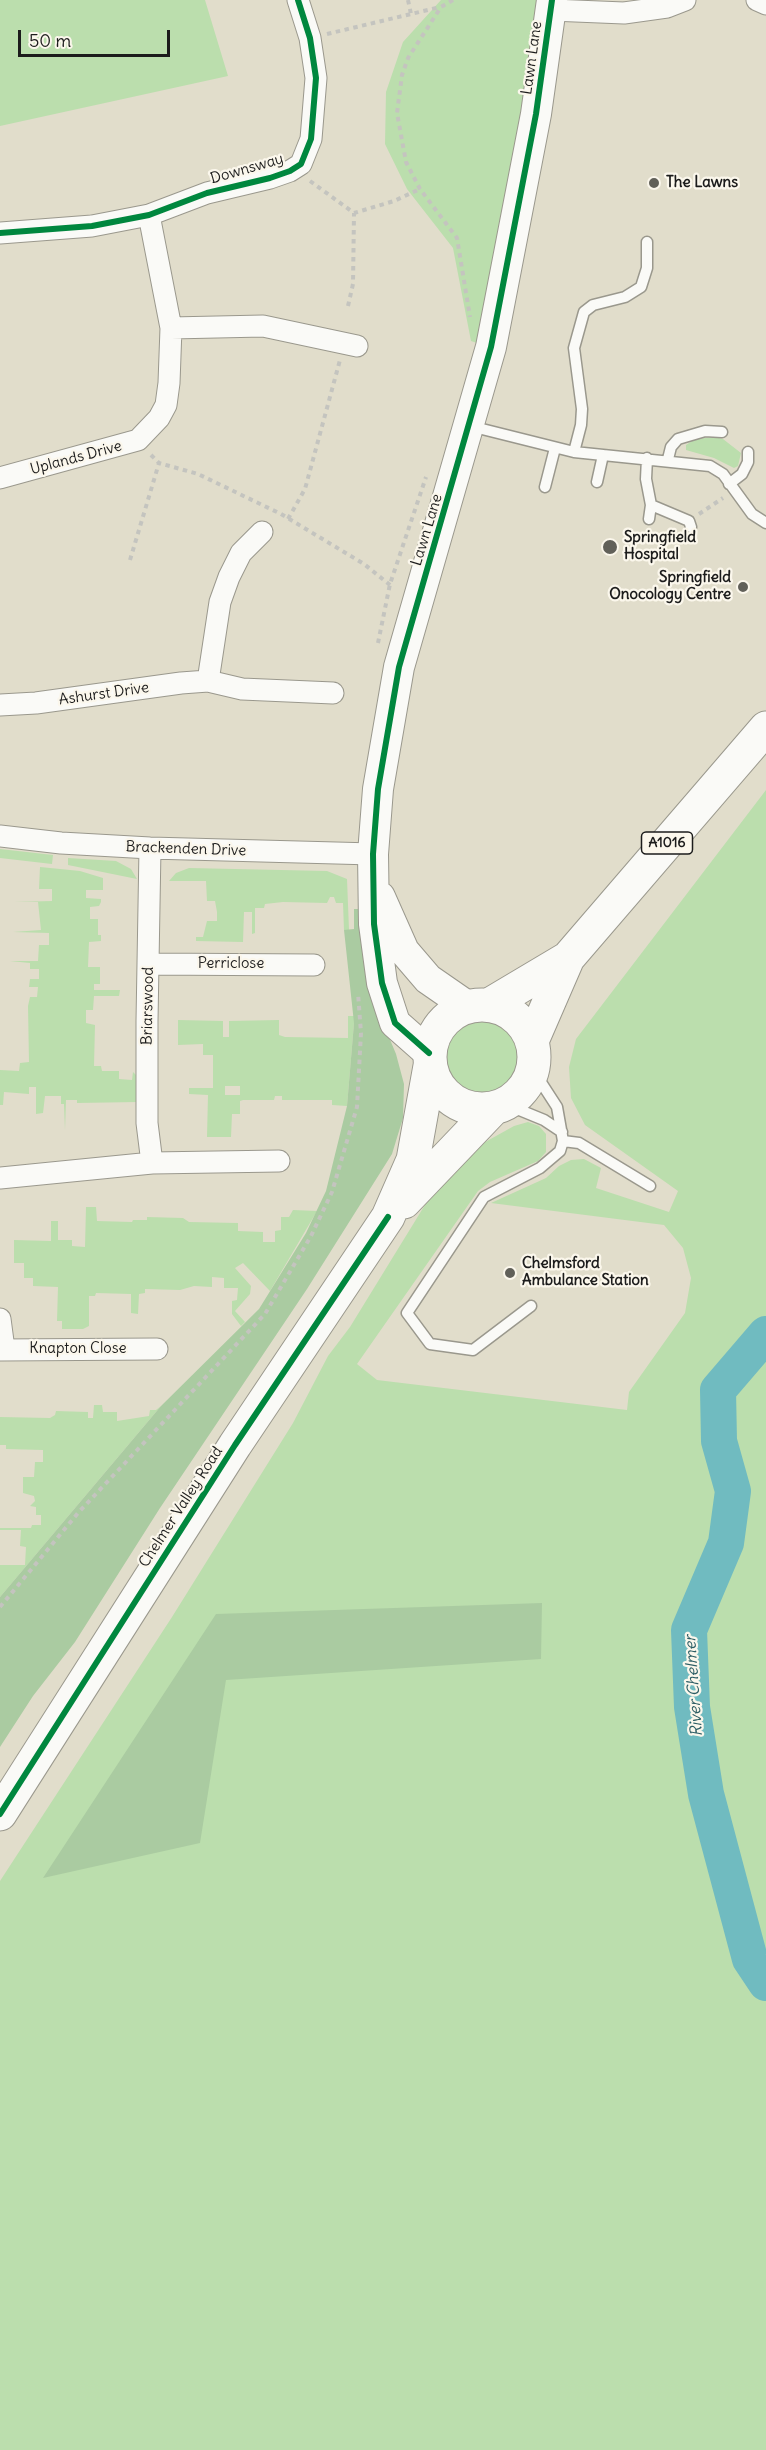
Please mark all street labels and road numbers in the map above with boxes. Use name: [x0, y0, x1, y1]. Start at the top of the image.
street label: Lawn Lane: [518, 20, 546, 96]
street label: Downsway: [208, 150, 286, 188]
street label: Uplands Drive: [28, 437, 124, 479]
street label: Lawn Lane: [408, 492, 446, 568]
street label: Ashurst Drive: [58, 679, 150, 709]
road number: A1016: [642, 832, 692, 854]
street label: Brackenden Drive: [125, 838, 247, 860]
street label: Perriclose: [198, 955, 264, 973]
street label: Briarswood: [138, 967, 158, 1045]
street label: Knapton Close: [29, 1340, 127, 1358]
street label: Chelmer Valley Road: [135, 1443, 227, 1571]

